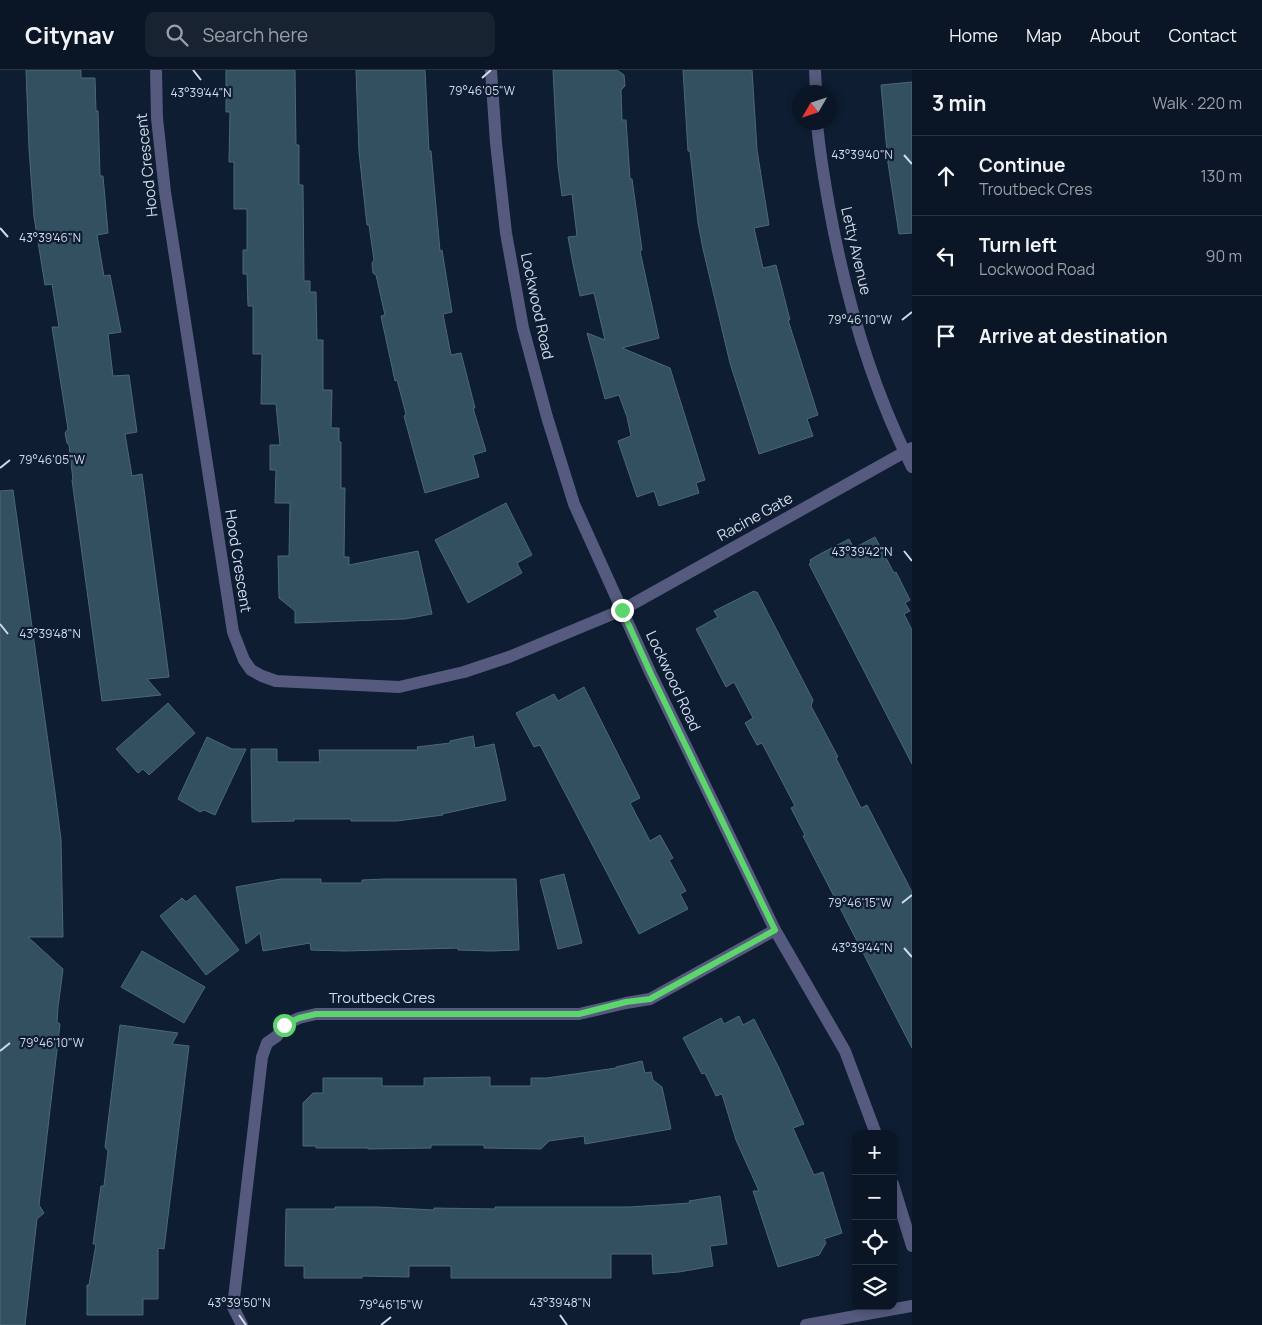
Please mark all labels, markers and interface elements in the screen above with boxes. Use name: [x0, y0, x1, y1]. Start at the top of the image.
search box: [145, 12, 495, 57]
text: Citynav: [25, 18, 115, 51]
icon: search: [163, 21, 191, 49]
text: Search here: [203, 22, 308, 48]
text: Home: [949, 23, 998, 47]
text: Map: [1026, 23, 1062, 47]
text: About: [1090, 23, 1140, 47]
text: Contact: [1168, 23, 1237, 47]
text: 79°46'05"W: [449, 82, 516, 99]
text: 43°39'44"N: [170, 84, 232, 101]
north arrow: [792, 85, 837, 130]
text: 3 min: [932, 89, 986, 117]
text: Walk · 220 m: [1152, 92, 1242, 114]
street label: Hood Crescent: [131, 112, 162, 218]
text: 43°39'40"N: [831, 146, 893, 163]
text: Continue: [979, 152, 1065, 178]
icon: ahead: [932, 162, 960, 190]
text: 130 m: [1200, 165, 1242, 187]
text: Troutbeck Cres: [979, 178, 1092, 200]
street label: Letty Avenue: [836, 205, 877, 297]
text: 43°39'46"N: [19, 229, 81, 246]
text: Turn left: [979, 232, 1057, 258]
icon: left: [932, 242, 960, 270]
text: 90 m: [1206, 245, 1242, 267]
street label: Lockwood Road: [516, 251, 559, 361]
text: Lockwood Road: [979, 258, 1095, 280]
text: 79°46'10"W: [828, 311, 893, 328]
icon: arrive: [932, 322, 960, 350]
text: Arrive at destination: [979, 323, 1168, 349]
text: 79°46'05"W: [19, 451, 86, 468]
street label: Racine Gate: [713, 487, 797, 546]
street label: Hood Crescent: [220, 508, 257, 614]
text: 43°39'42"N: [831, 543, 893, 560]
route end: [611, 599, 634, 622]
text: 43°39'48"N: [19, 625, 81, 642]
street label: Lockwood Road: [641, 627, 706, 734]
text: 79°46'15"W: [828, 894, 893, 911]
text: 43°39'44"N: [831, 939, 893, 956]
street label: Troutbeck Cres: [329, 987, 435, 1008]
route start: [273, 1014, 296, 1037]
text: 79°46'10"W: [20, 1034, 85, 1051]
map controls: [852, 1130, 897, 1310]
button: +: [852, 1130, 897, 1175]
button: −: [852, 1175, 897, 1220]
button: locate: [852, 1220, 897, 1265]
button: layers: [852, 1265, 897, 1310]
text: 43°39'50"N: [208, 1294, 270, 1311]
text: 43°39'48"N: [529, 1294, 591, 1311]
text: 79°46'15"W: [359, 1296, 424, 1313]

